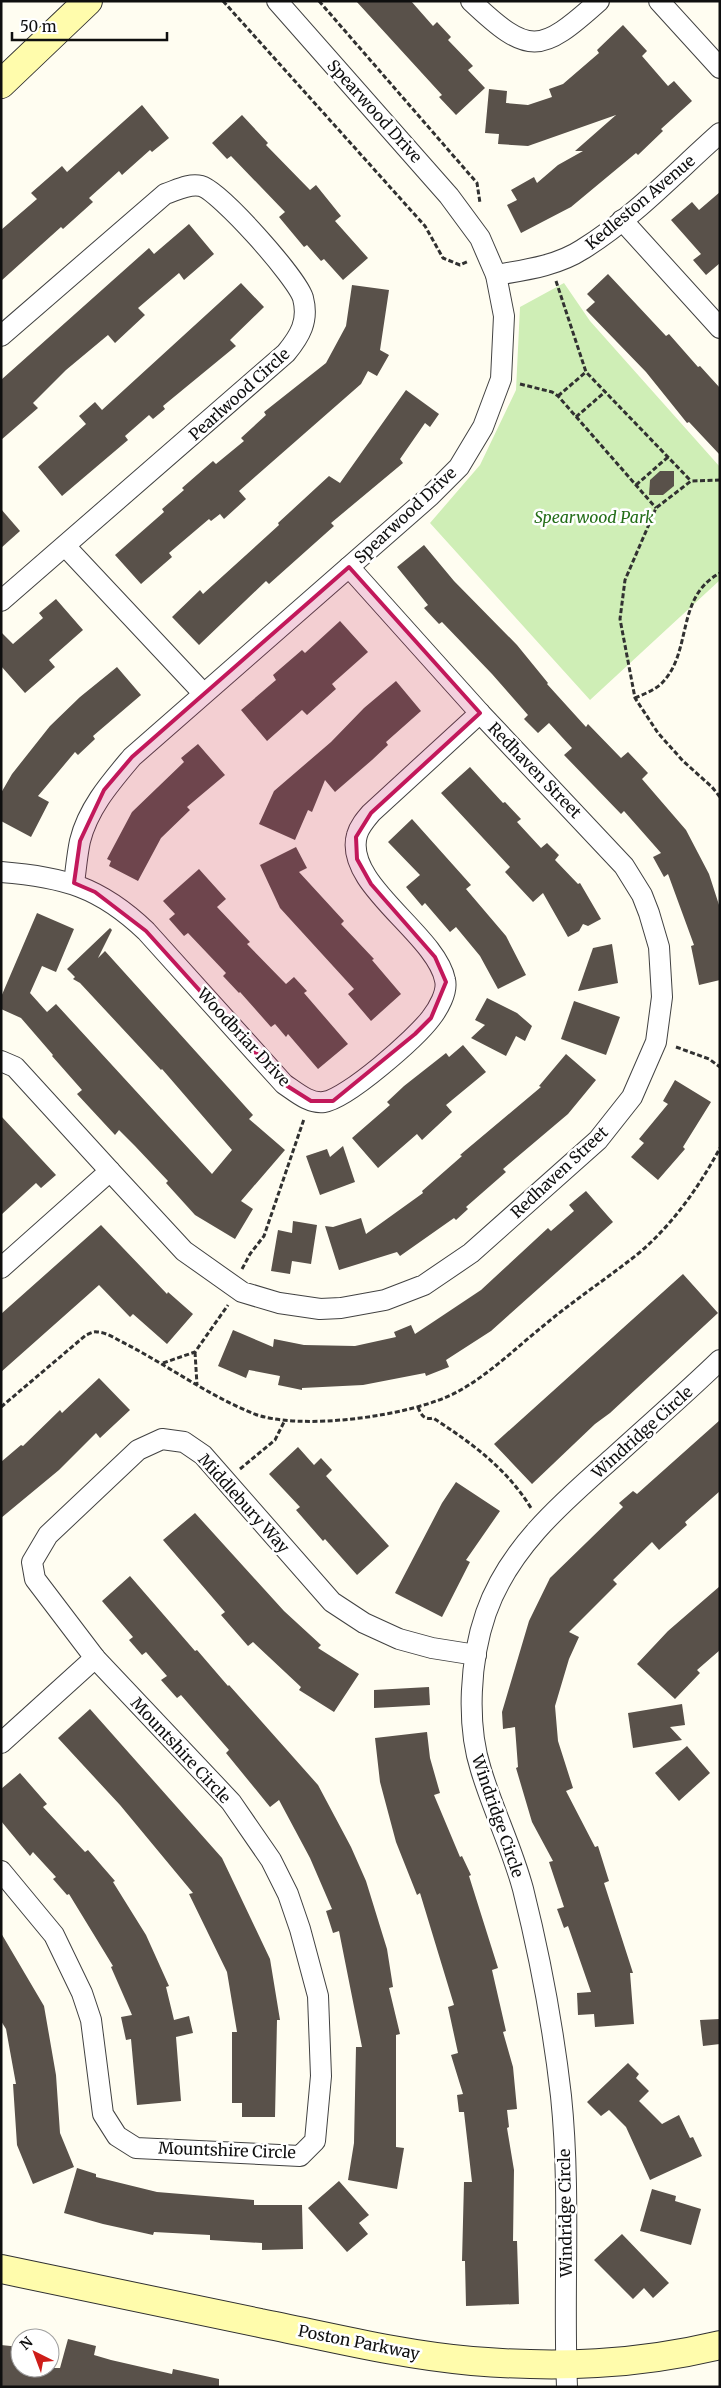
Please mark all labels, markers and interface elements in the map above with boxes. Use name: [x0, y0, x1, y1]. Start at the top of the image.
scale bar: [12, 10, 168, 42]
text: 50 m: [20, 17, 57, 36]
street label: Spearwood Drive: [323, 55, 427, 167]
street label: Kedleston Avenue: [581, 150, 699, 254]
street label: Pearlwood Circle: [185, 344, 293, 444]
street label: Spearwood Drive: [350, 463, 460, 567]
park label: Spearwood Park: [534, 507, 654, 527]
street label: Redhaven Street: [484, 718, 586, 823]
street label: Woodbriar Drive: [193, 983, 295, 1090]
street label: Redhaven Street: [506, 1121, 612, 1222]
street label: Windridge Circle: [587, 1382, 696, 1483]
street label: Middlebury Way: [194, 1449, 294, 1557]
street label: Mountshire Circle: [127, 1693, 235, 1807]
street label: Windridge Circle: [467, 1751, 528, 1880]
street label: Mountshire Circle: [158, 2138, 296, 2162]
street label: Windridge Circle: [554, 2149, 576, 2278]
street label: Poston Parkway: [296, 2320, 422, 2364]
north arrow: [10, 2328, 60, 2378]
text: N: [16, 2333, 36, 2354]

